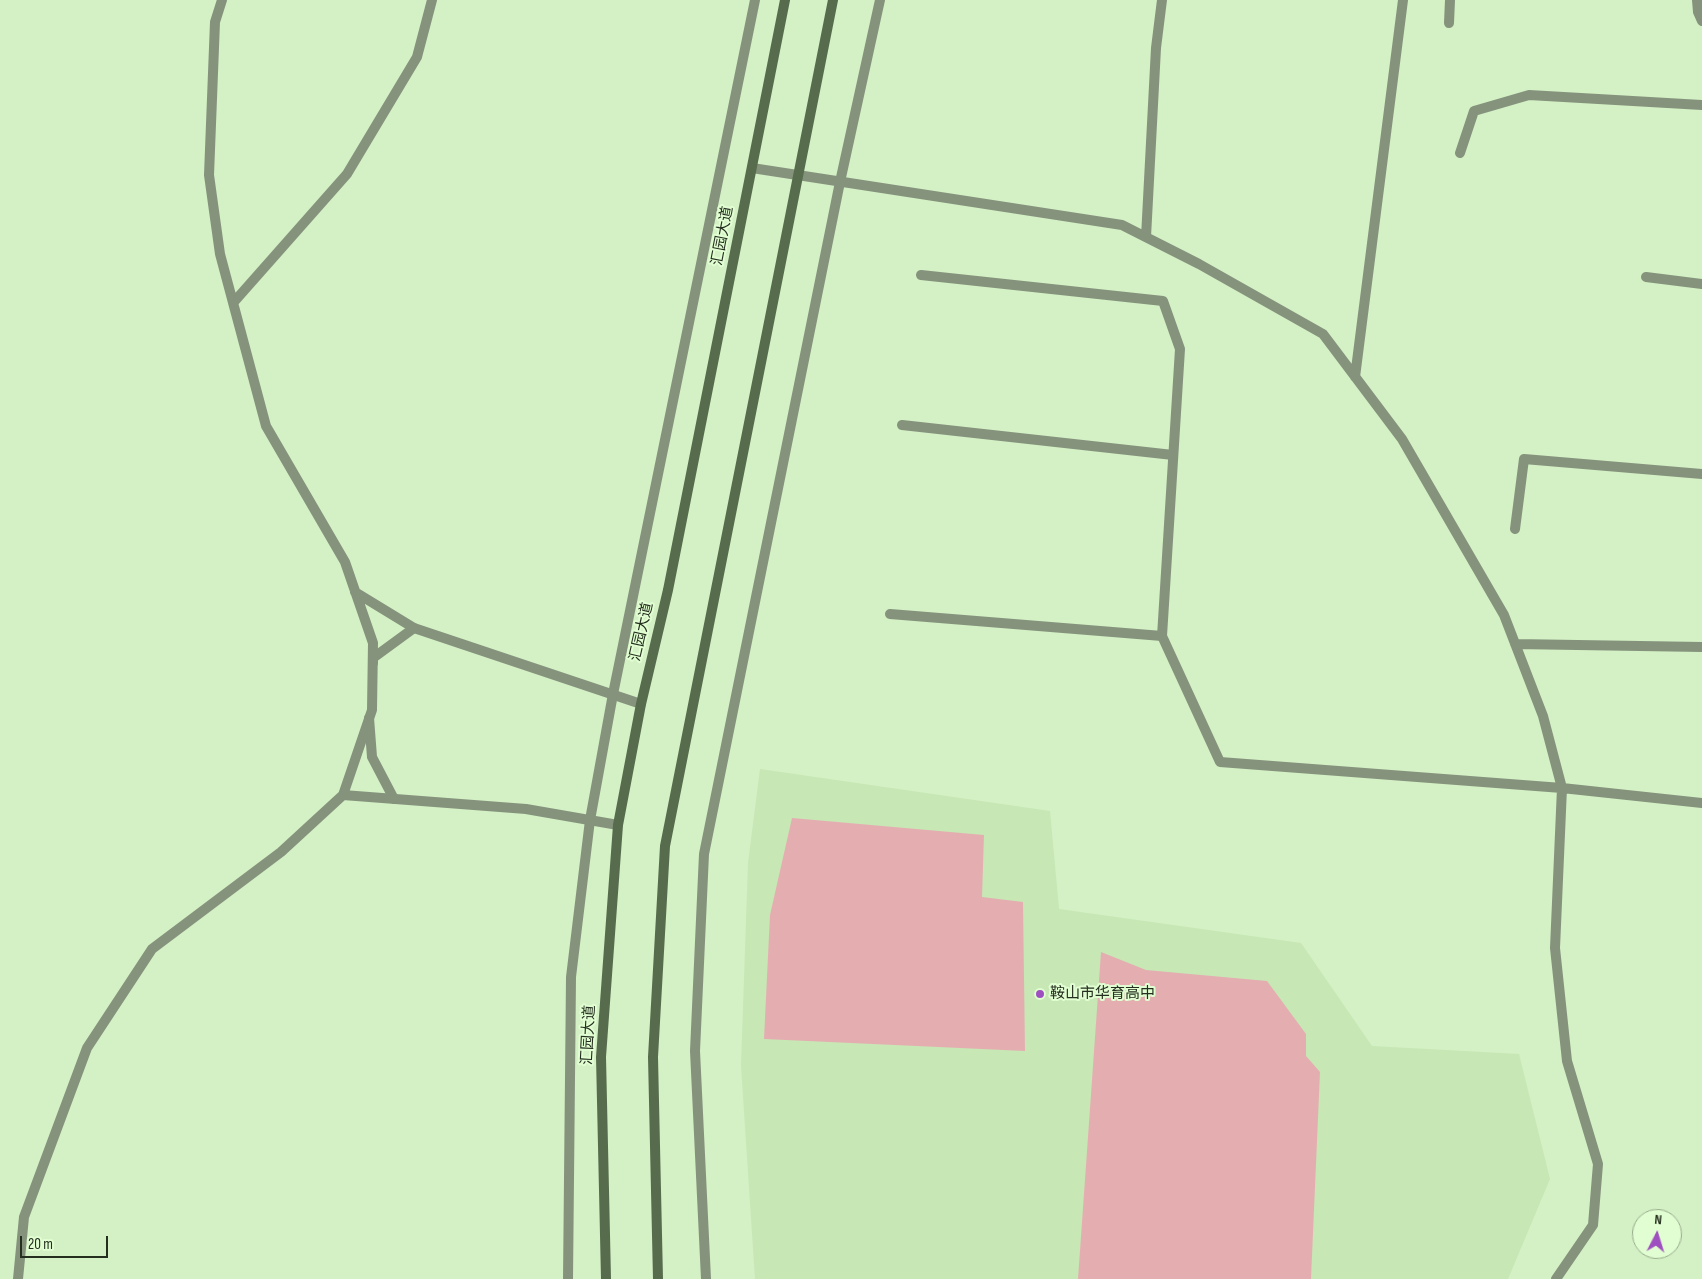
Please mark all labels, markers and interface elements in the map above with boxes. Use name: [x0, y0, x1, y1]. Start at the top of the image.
street label: 汇园大道: [708, 205, 738, 267]
street label: 汇园大道: [626, 601, 658, 663]
place label: 鞍山市华育高中: [1050, 985, 1155, 1003]
marker: 鞍山市华育高中: [1034, 988, 1046, 1000]
street label: 汇园大道: [578, 1005, 600, 1065]
north arrow: [1632, 1209, 1682, 1259]
text: N: [1654, 1211, 1663, 1228]
scale bar: [22, 1226, 110, 1258]
text: 20 m: [28, 1235, 53, 1254]

